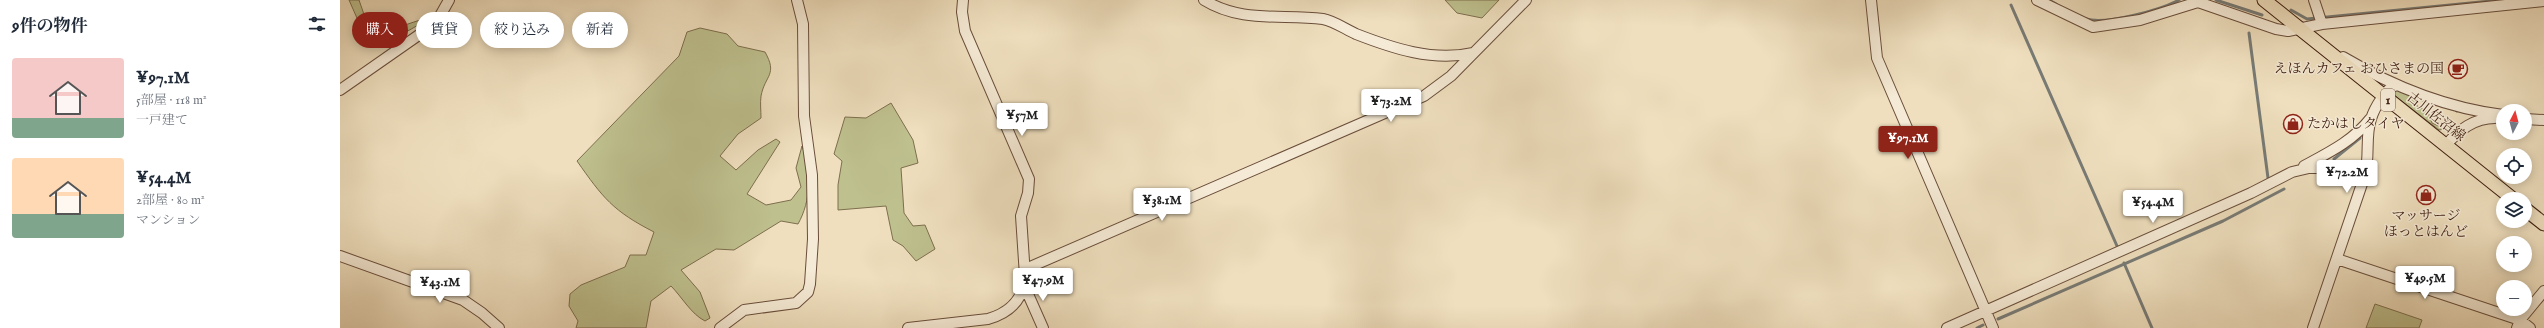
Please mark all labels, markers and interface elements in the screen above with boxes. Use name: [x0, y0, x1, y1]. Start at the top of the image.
chip: 購入: [352, 12, 408, 48]
chip: 賃貸: [416, 12, 472, 48]
chip: 絞り込み: [480, 12, 564, 48]
chip: 新着: [572, 12, 628, 48]
icon: filters: [306, 13, 328, 35]
text: 9件の物件: [12, 16, 87, 37]
cafe icon: えほんカフェ おひさまの国: [2447, 58, 2469, 80]
place label: えほんカフェ おひさまの国: [2274, 60, 2444, 78]
text: ¥97.1M: [136, 68, 190, 89]
icon: home: [44, 74, 92, 122]
street label: 古川佐沼線: [2403, 88, 2469, 146]
pin: ¥73.2M: [1358, 89, 1424, 123]
road number: 1: [2381, 89, 2395, 111]
text: 5部屋 · 118 m²: [136, 92, 207, 109]
text: ¥73.2M: [1370, 93, 1412, 110]
pin: ¥57M: [998, 103, 1046, 137]
north arrow: [2496, 104, 2532, 140]
map controls: [2496, 104, 2532, 316]
text: ¥57M: [1006, 107, 1038, 124]
text: 一戸建て: [136, 112, 188, 129]
shop icon: たかはしタイヤ: [2282, 113, 2304, 135]
place label: たかはしタイヤ: [2307, 115, 2405, 133]
pin: ¥97.1M: [1875, 126, 1941, 160]
text: ¥97.1M: [1887, 130, 1929, 147]
button: locate: [2496, 148, 2532, 184]
pin: ¥72.2M: [2314, 160, 2380, 194]
text: ¥72.2M: [2326, 164, 2368, 181]
text: ¥54.4M: [136, 168, 191, 189]
icon: home: [44, 174, 92, 222]
shop icon: マッサージ ほっとはんど: [2415, 184, 2437, 206]
pin: ¥38.1M: [1129, 188, 1195, 222]
pin: ¥54.4M: [2120, 190, 2186, 224]
text: 2部屋 · 80 m²: [136, 192, 205, 209]
text: ¥38.1M: [1142, 192, 1182, 209]
button: layers: [2496, 192, 2532, 228]
text: ¥54.4M: [2132, 194, 2174, 211]
place label: マッサージ ほっとはんど: [2384, 207, 2468, 241]
text: マンション: [136, 212, 200, 229]
button: +: [2496, 236, 2532, 272]
pin: ¥49.5M: [2392, 266, 2458, 300]
pin: ¥47.9M: [1010, 268, 1076, 302]
pin: ¥43.1M: [407, 270, 473, 304]
text: ¥49.5M: [2404, 270, 2446, 287]
text: ¥47.9M: [1022, 272, 1064, 289]
text: ¥43.1M: [420, 274, 460, 291]
button: −: [2496, 280, 2532, 316]

